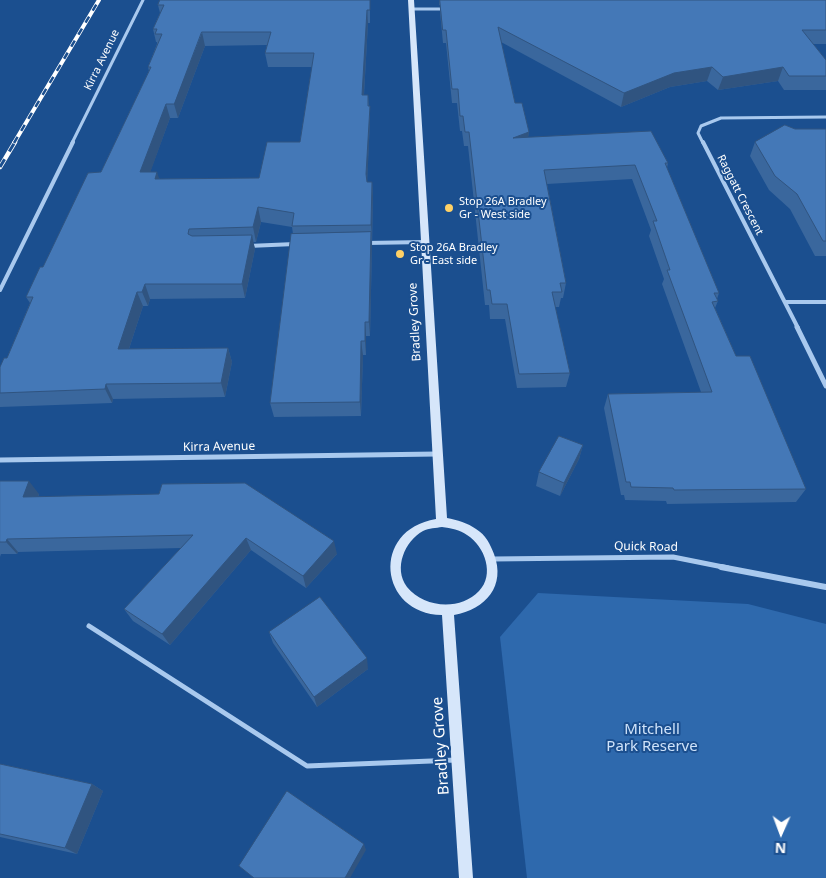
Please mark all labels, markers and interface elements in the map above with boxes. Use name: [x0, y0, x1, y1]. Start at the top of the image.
street label: Kirra Avenue: [82, 27, 122, 93]
street label: Raggatt Crescent: [714, 153, 766, 237]
place label: Stop 26A Bradley Gr - West side: [459, 195, 547, 221]
marker: Stop 26A Bradley Gr - West side: [443, 202, 455, 214]
place label: Stop 26A Bradley Gr - East side: [410, 241, 498, 267]
marker: Stop 26A Bradley Gr - East side: [394, 248, 406, 260]
street label: Bradley Grove: [406, 282, 424, 362]
street label: Kirra Avenue: [183, 439, 255, 455]
street label: Quick Road: [614, 539, 678, 555]
street label: Bradley Grove: [429, 696, 453, 796]
park label: Mitchell Park Reserve: [606, 721, 698, 756]
north arrow: [756, 808, 806, 858]
text: N: [774, 839, 786, 858]

